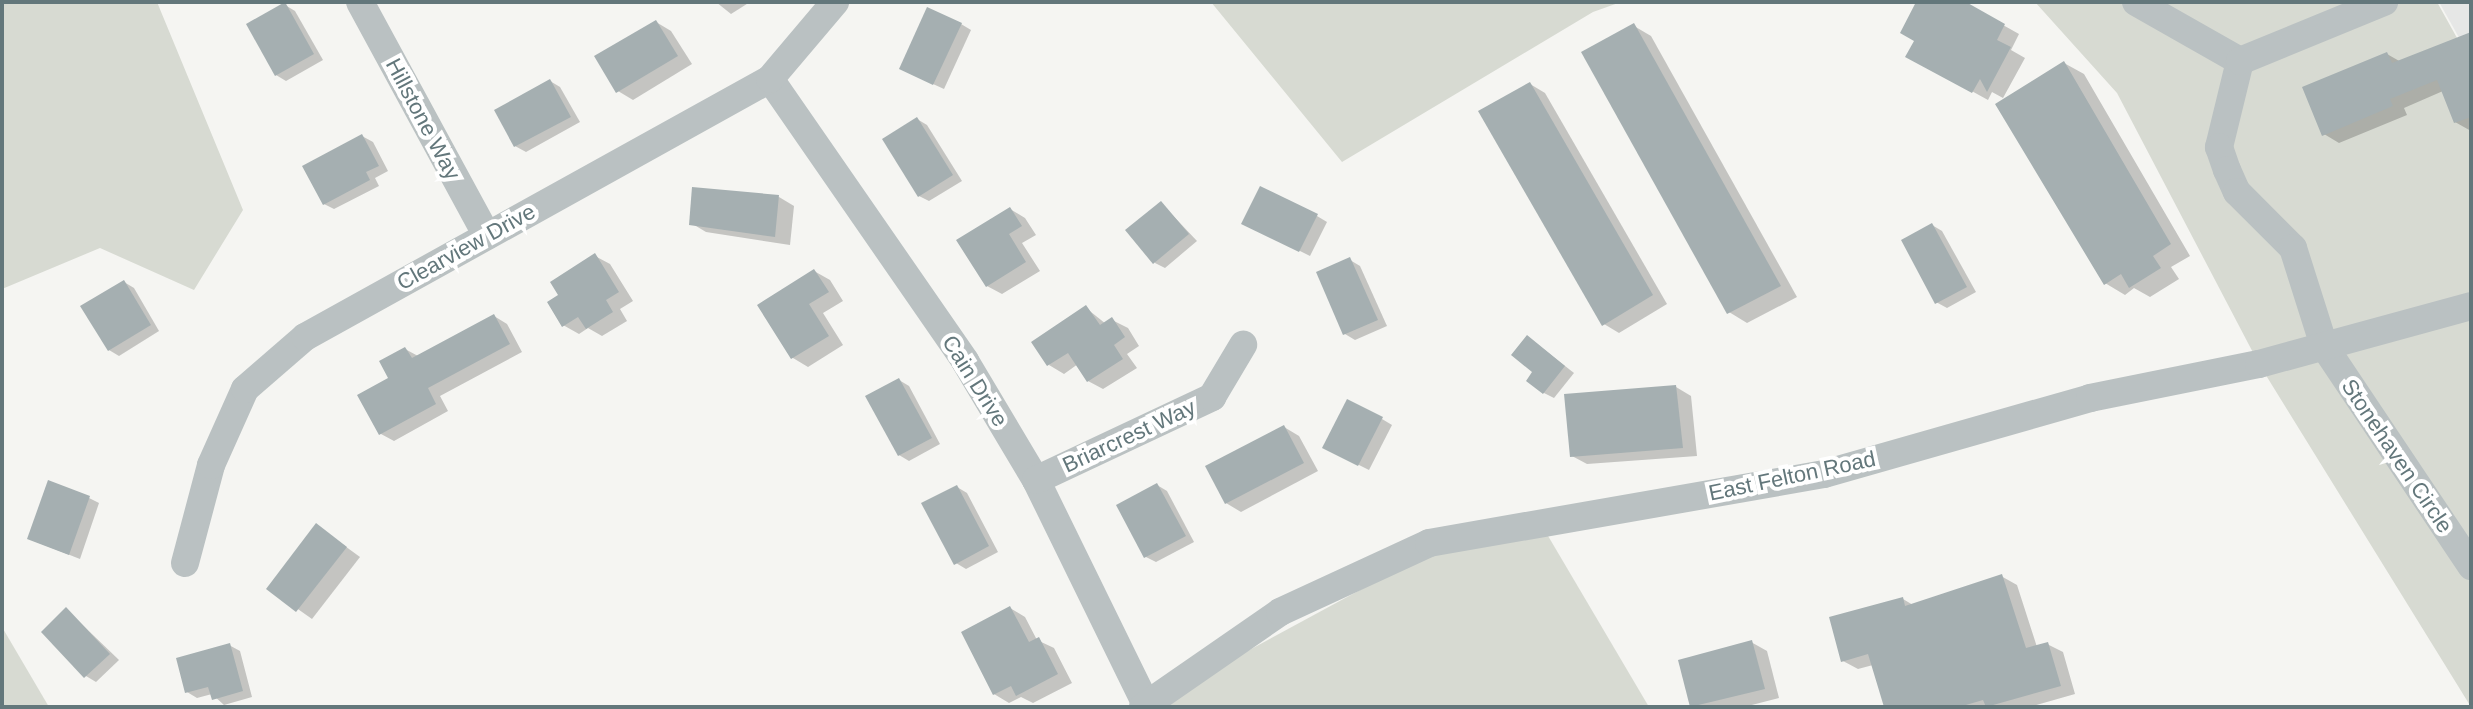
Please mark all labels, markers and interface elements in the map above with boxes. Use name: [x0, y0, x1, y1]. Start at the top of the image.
street label: Hillstone Way: [380, 54, 466, 184]
street label: Clearview Drive: [392, 198, 540, 296]
street label: Cain Drive: [937, 330, 1013, 432]
street label: Stonehaven Circle: [2336, 374, 2458, 538]
street label: Briarcrest Way: [1058, 394, 1200, 478]
street label: East Felton Road: [1706, 445, 1878, 507]

